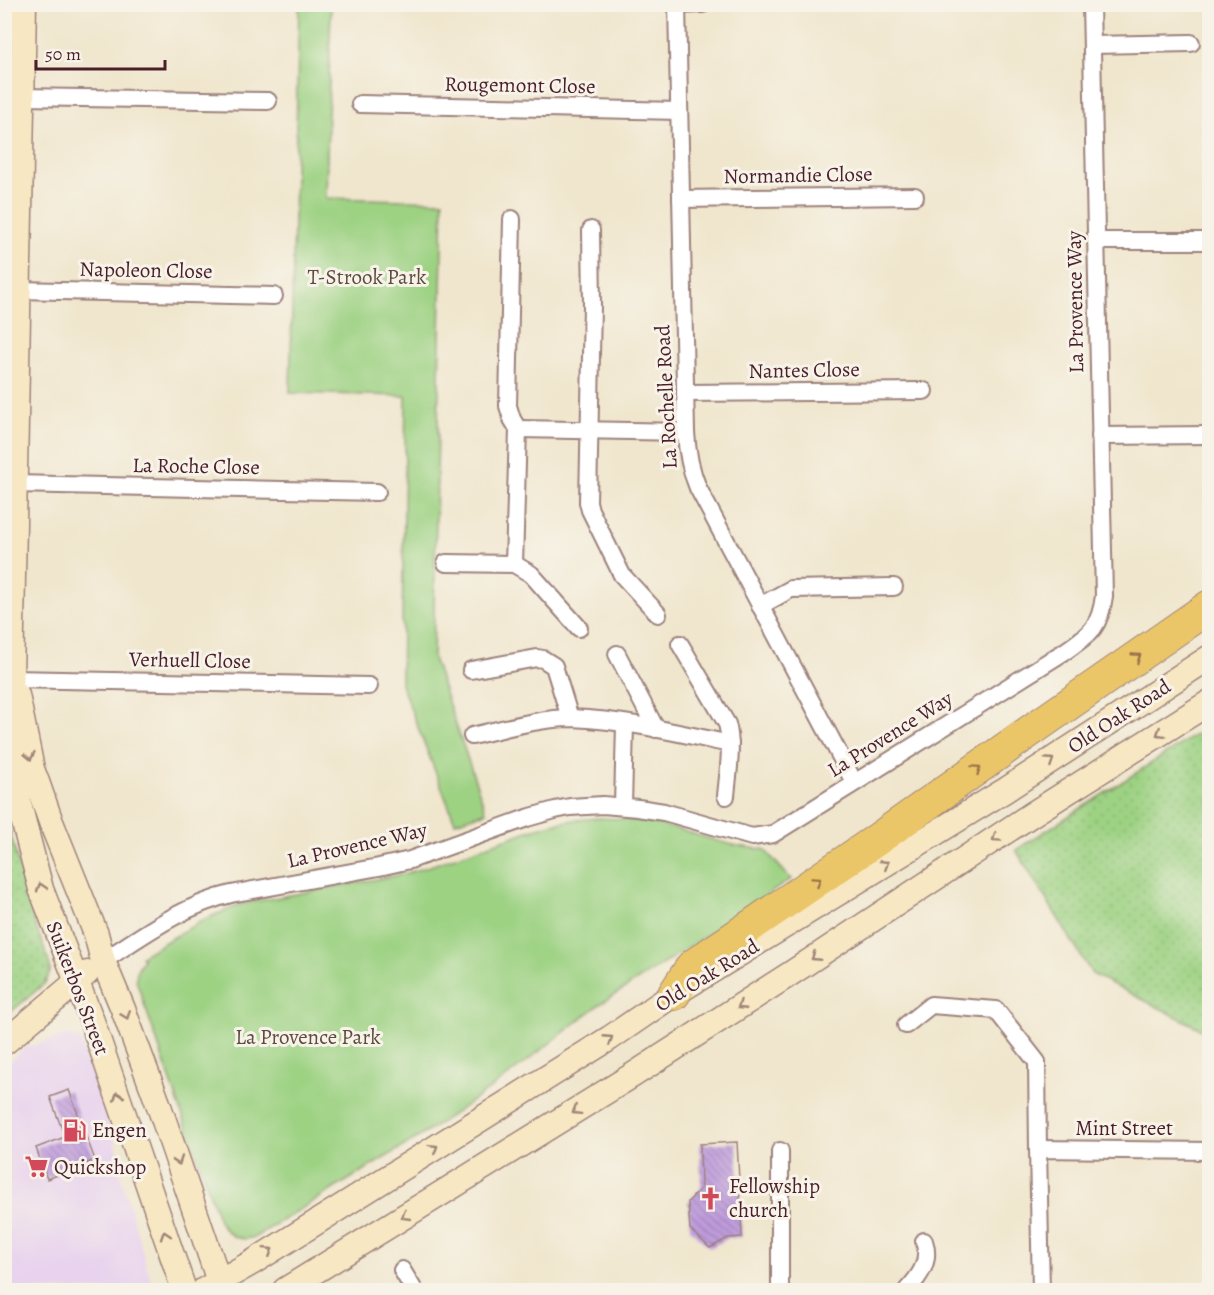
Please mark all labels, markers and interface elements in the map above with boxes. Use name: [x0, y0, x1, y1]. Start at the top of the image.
scale bar: [36, 33, 165, 71]
text: 50 m: [45, 42, 81, 66]
street label: Rougemont Close: [444, 70, 596, 100]
street label: Normandie Close: [723, 160, 873, 190]
street label: La Provence Way: [1060, 230, 1090, 374]
street label: Napoleon Close: [79, 255, 213, 285]
park label: T-Strook Park: [308, 263, 427, 291]
street label: La Rochelle Road: [648, 323, 684, 470]
street label: Nantes Close: [748, 355, 860, 385]
street label: La Roche Close: [132, 451, 260, 481]
street label: Verhuell Close: [128, 645, 251, 675]
one-way arrow: [1130, 653, 1141, 664]
street label: Old Oak Road: [1062, 672, 1177, 760]
street label: La Provence Way: [822, 684, 958, 784]
one-way arrow: [1156, 726, 1166, 738]
one-way arrow: [22, 750, 35, 760]
one-way arrow: [1044, 757, 1055, 768]
one-way arrow: [971, 765, 982, 776]
street label: La Provence Way: [284, 815, 430, 875]
one-way arrow: [992, 831, 1002, 843]
one-way arrow: [879, 859, 889, 871]
one-way arrow: [811, 877, 822, 888]
one-way arrow: [36, 882, 48, 893]
street label: Suikerbos Street: [40, 917, 116, 1059]
street label: Old Oak Road: [650, 932, 765, 1018]
one-way arrow: [811, 950, 822, 961]
one-way arrow: [736, 998, 747, 1009]
one-way arrow: [118, 1009, 131, 1020]
park label: La Provence Park: [235, 1023, 381, 1051]
one-way arrow: [602, 1036, 613, 1047]
one-way arrow: [113, 1091, 126, 1102]
one-way arrow: [572, 1103, 582, 1115]
street label: Mint Street: [1075, 1114, 1173, 1142]
place label: Engen: [92, 1116, 147, 1144]
fuel station icon: Engen: [61, 1117, 87, 1143]
one-way arrow: [428, 1144, 438, 1156]
place label: Quickshop: [54, 1153, 146, 1181]
supermarket icon: Quickshop: [23, 1154, 49, 1180]
one-way arrow: [171, 1155, 184, 1166]
place label: Fellowship church: [729, 1172, 820, 1224]
church icon: Fellowship church: [698, 1185, 724, 1211]
one-way arrow: [401, 1208, 411, 1220]
one-way arrow: [160, 1230, 172, 1241]
one-way arrow: [263, 1247, 273, 1259]

